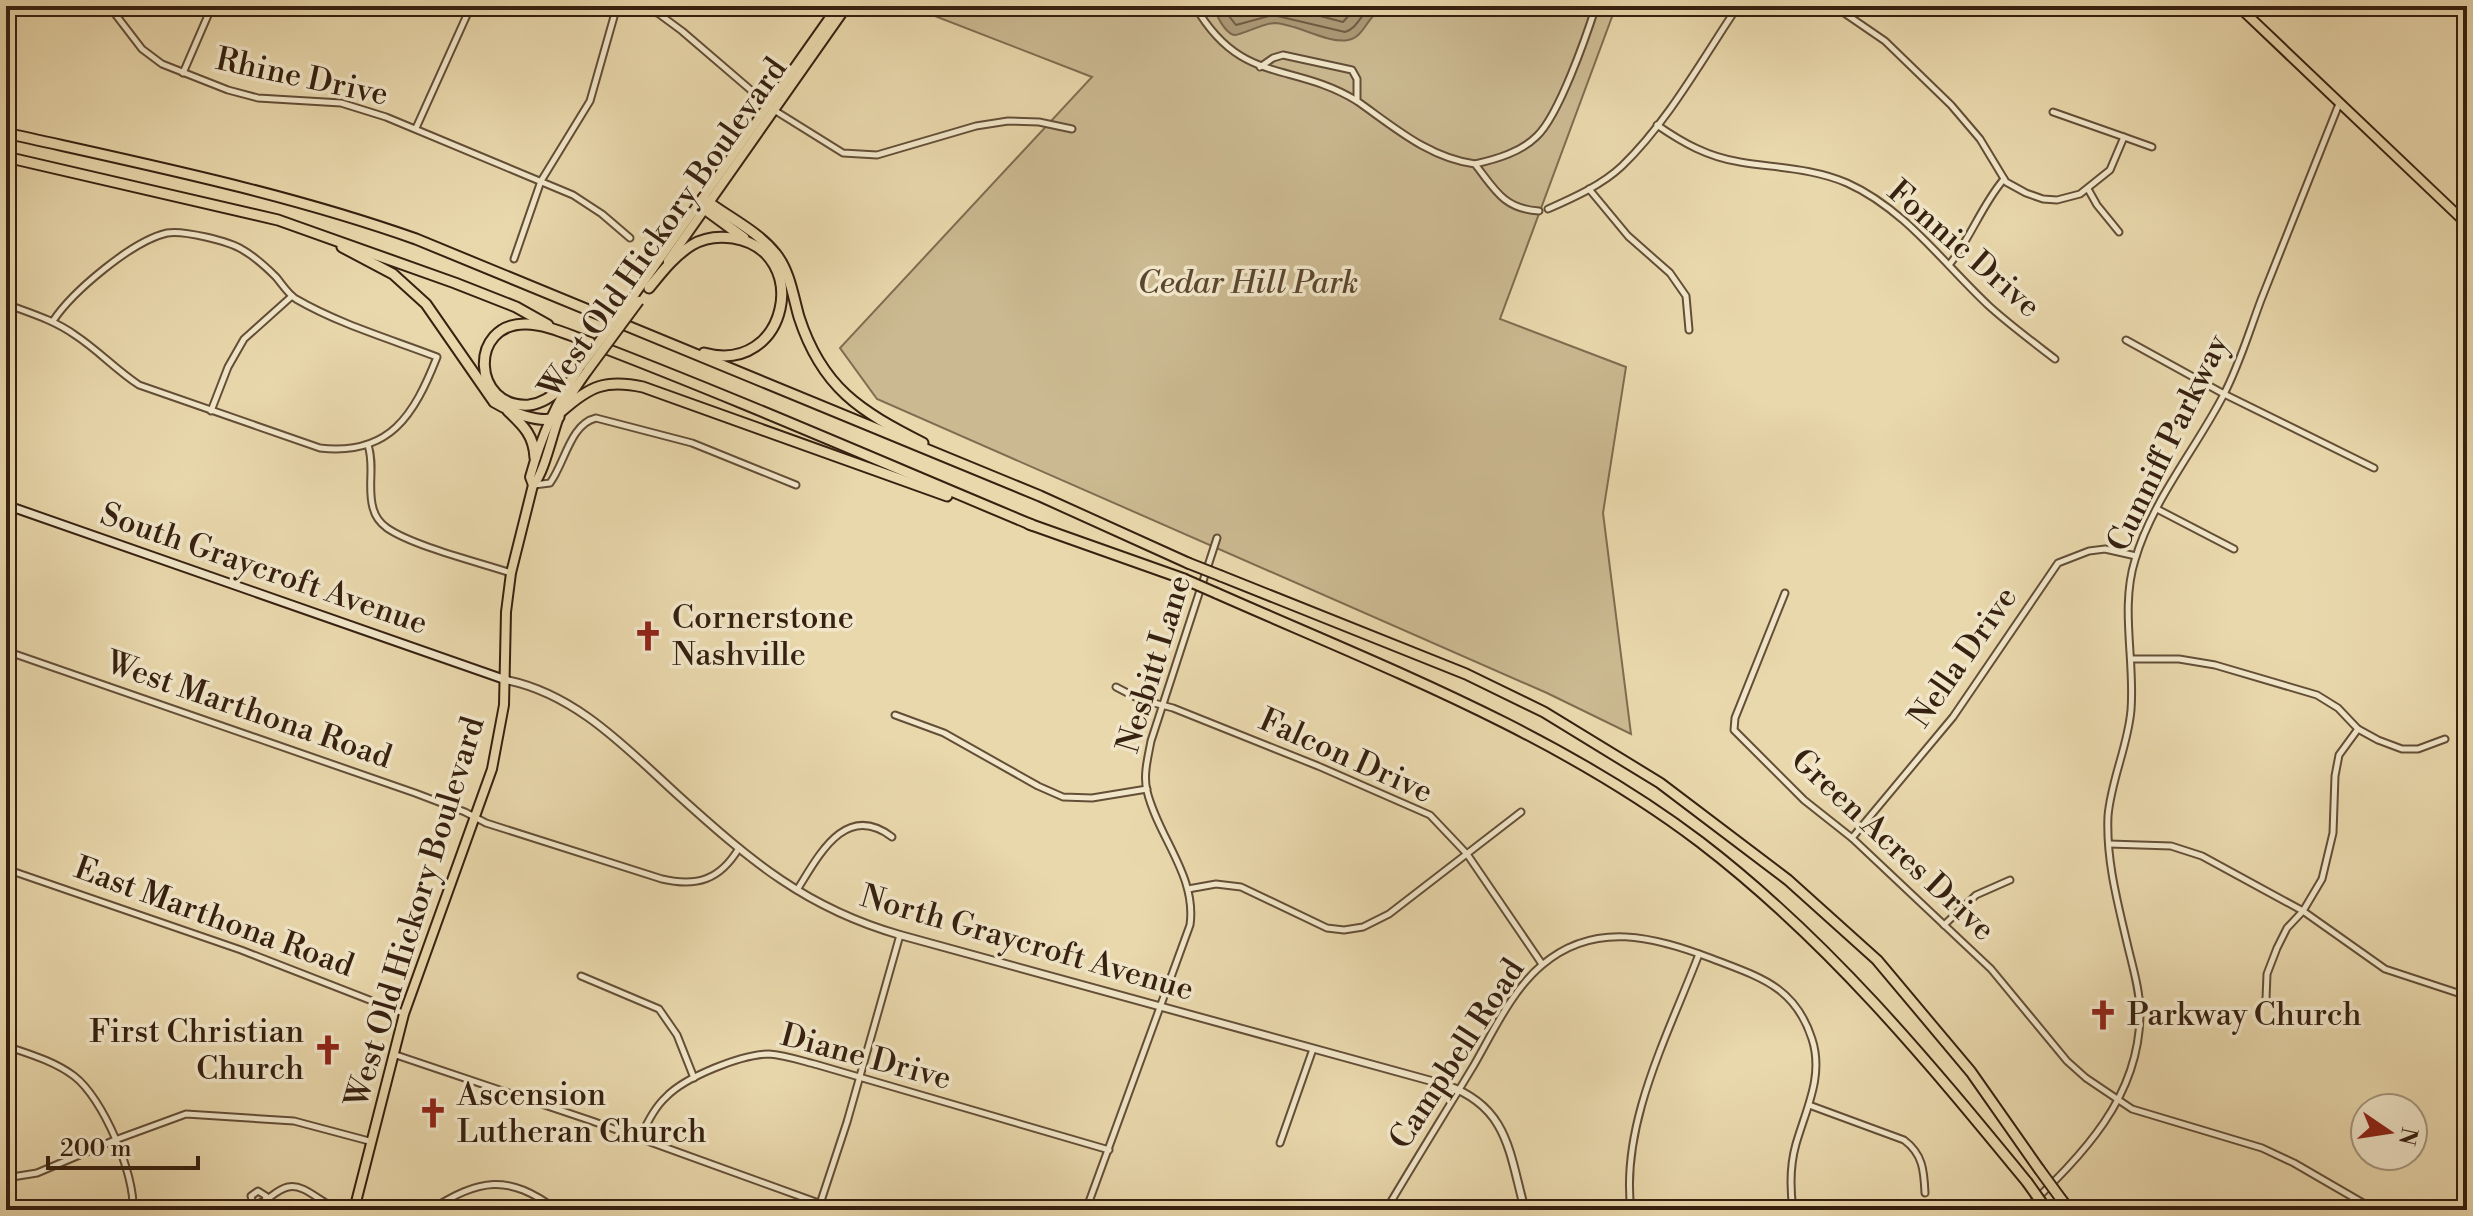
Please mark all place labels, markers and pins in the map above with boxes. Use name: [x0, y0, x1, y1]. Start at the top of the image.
place label: Cornerstone Nashville: [672, 598, 854, 675]
church icon: Cornerstone Nashville: [631, 619, 665, 653]
place label: Parkway Church: [2127, 995, 2362, 1035]
church icon: Parkway Church: [2086, 998, 2120, 1032]
place label: First Christian Church: [89, 1012, 304, 1089]
church icon: First Christian Church: [311, 1033, 345, 1067]
place label: Ascension Lutheran Church: [456, 1075, 707, 1152]
church icon: Ascension Lutheran Church: [416, 1096, 450, 1130]

